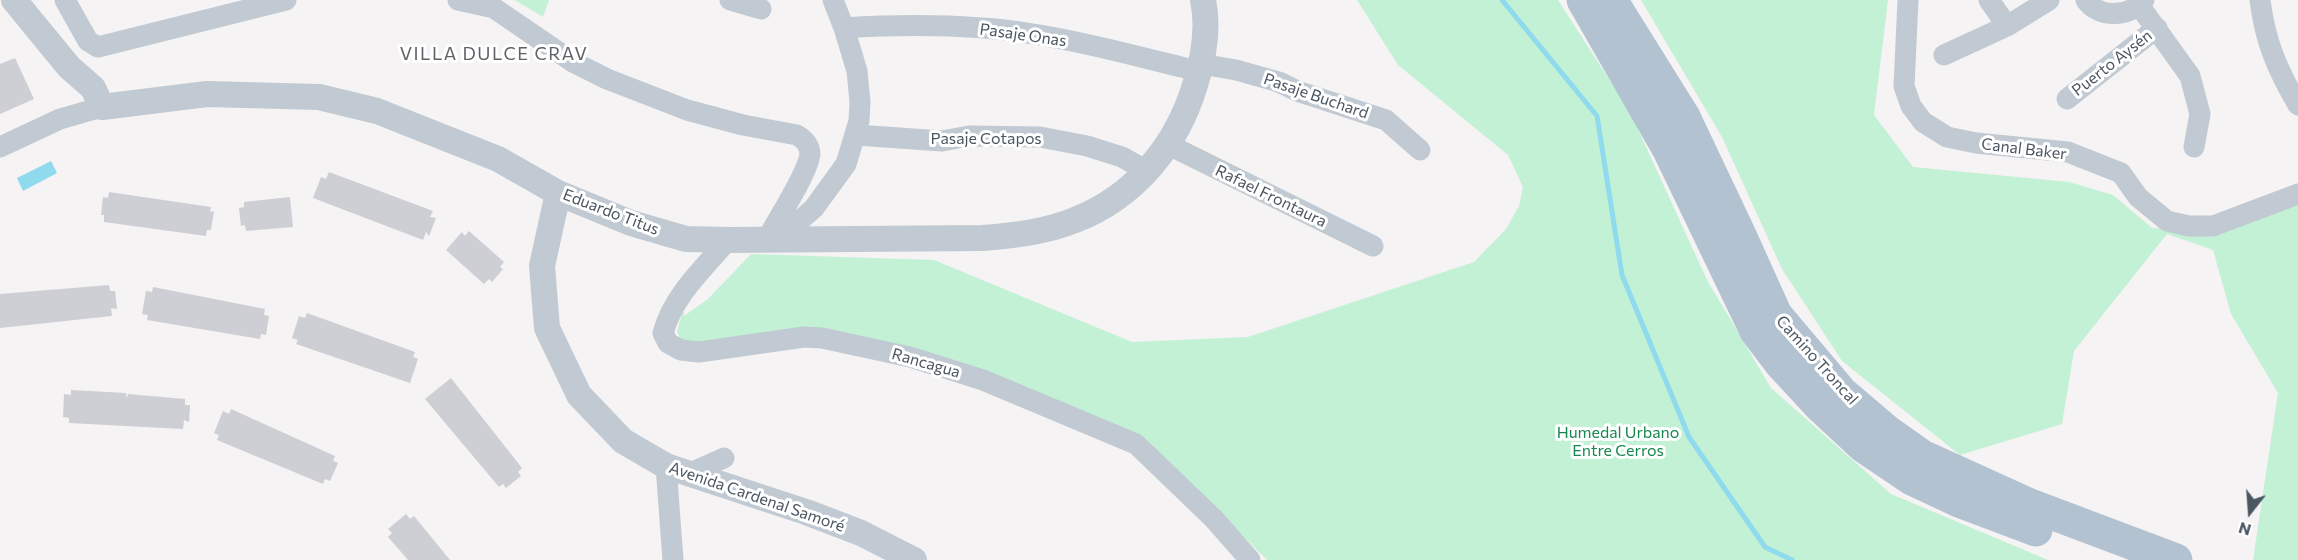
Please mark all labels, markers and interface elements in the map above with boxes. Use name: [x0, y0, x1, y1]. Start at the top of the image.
street label: Pasaje Onas: [978, 19, 1068, 51]
street label: Puerto Aysén: [2068, 26, 2156, 100]
district label: VILLA DULCE CRAV: [400, 43, 588, 65]
street label: Pasaje Buchard: [1261, 69, 1371, 123]
street label: Pasaje Cotapos: [930, 129, 1042, 149]
street label: Canal Baker: [1980, 134, 2068, 164]
street label: Rafael Frontaura: [1212, 161, 1330, 231]
street label: Eduardo Titus: [560, 185, 662, 239]
street label: Camino Troncal: [1772, 311, 1862, 409]
street label: Rancagua: [889, 344, 963, 382]
park label: Humedal Urbano Entre Cerros: [1557, 423, 1679, 461]
street label: Avenida Cardenal Samoré: [667, 458, 847, 536]
north arrow: [2220, 482, 2280, 542]
text: N: [2236, 519, 2253, 541]

